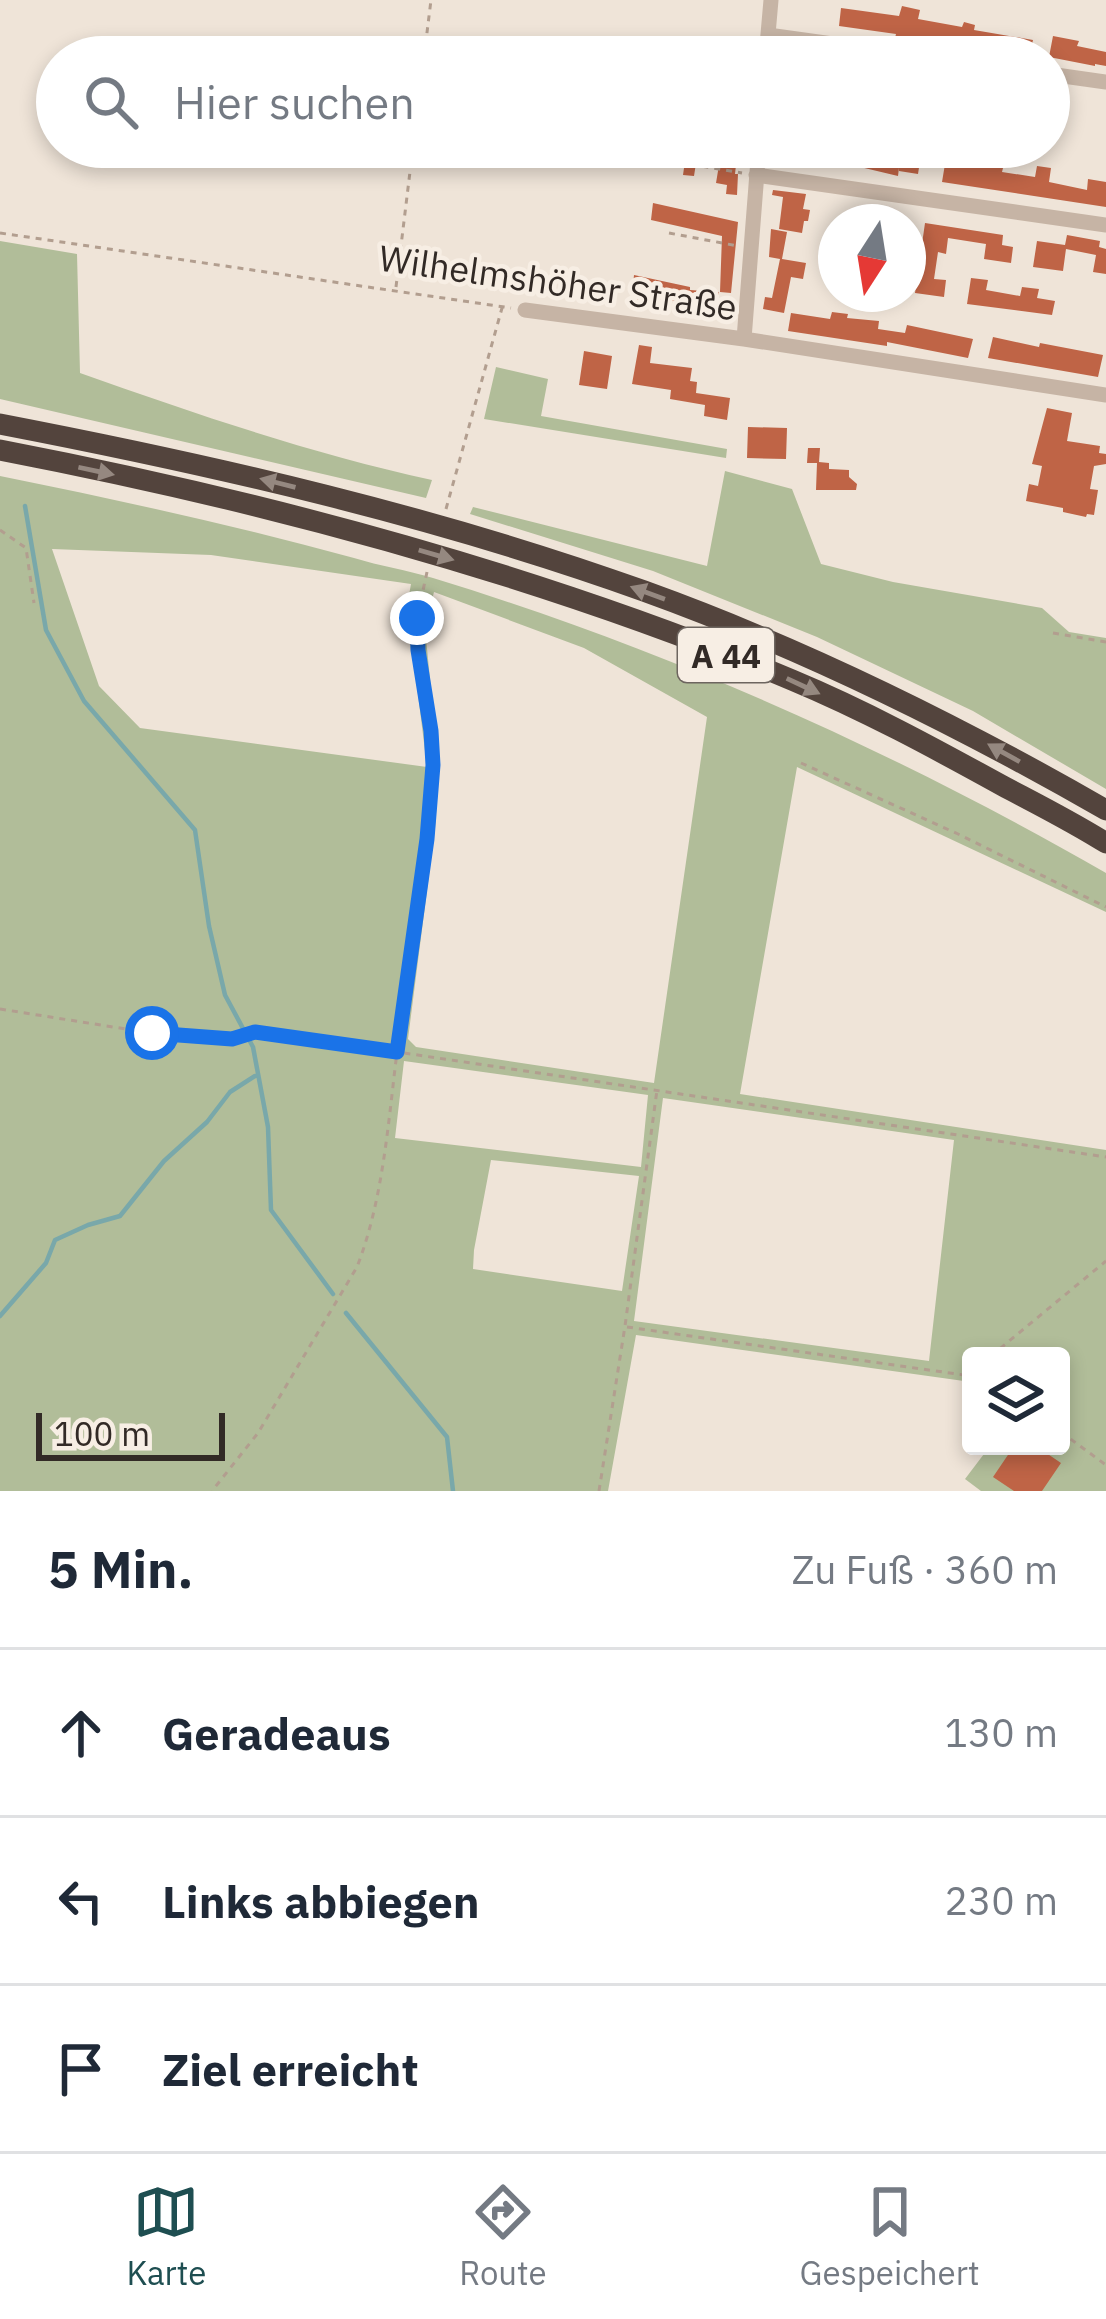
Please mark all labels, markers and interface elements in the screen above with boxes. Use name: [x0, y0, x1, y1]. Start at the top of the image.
search box: [36, 36, 1070, 168]
icon: search: [78, 69, 144, 135]
text: Hier suchen: [174, 73, 415, 131]
north arrow: [818, 204, 926, 312]
street label: Wilhelmshöher Straße: [376, 234, 740, 330]
one-way arrow: [78, 463, 116, 482]
one-way arrow: [259, 473, 296, 492]
one-way arrow: [418, 547, 455, 566]
one-way arrow: [630, 583, 666, 602]
route end: [390, 591, 444, 645]
road number: A 44: [678, 628, 774, 682]
one-way arrow: [786, 676, 821, 696]
one-way arrow: [986, 743, 1021, 764]
route start: [125, 1006, 179, 1060]
map controls: [962, 1347, 1070, 1455]
button: layers: [962, 1347, 1070, 1455]
scale bar: [36, 1407, 225, 1460]
text: 100 m: [54, 1412, 150, 1455]
text: 5 Min.: [48, 1536, 193, 1602]
text: Zu Fuß · 360 m: [792, 1544, 1058, 1595]
icon: ahead: [48, 1700, 114, 1766]
text: Geradeaus: [162, 1704, 391, 1762]
text: 130 m: [945, 1707, 1058, 1758]
icon: left: [48, 1868, 114, 1934]
text: Links abbiegen: [162, 1872, 480, 1930]
text: 230 m: [945, 1875, 1058, 1926]
icon: arrive: [48, 2036, 114, 2102]
text: Ziel erreicht: [162, 2040, 419, 2098]
tab: Karte: [126, 2179, 206, 2294]
tab: Route: [459, 2179, 547, 2294]
tab: Gespeichert: [800, 2179, 980, 2294]

